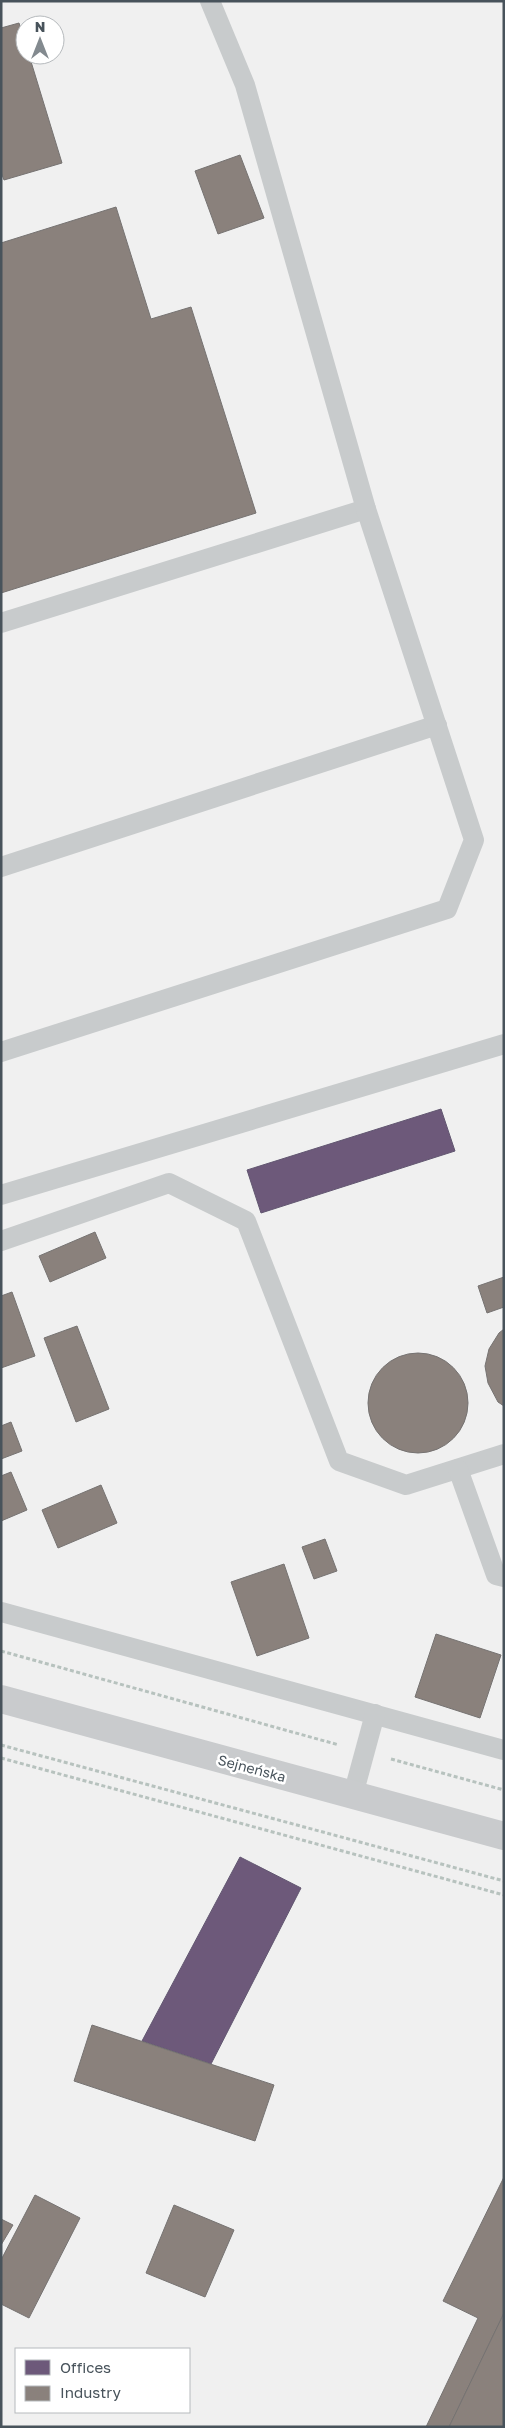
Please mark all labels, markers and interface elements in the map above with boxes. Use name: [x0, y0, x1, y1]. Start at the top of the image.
north arrow: [15, 15, 65, 65]
text: N: [35, 18, 45, 35]
street label: Sejneńska: [216, 1751, 288, 1785]
legend: [15, 2348, 190, 2413]
text: Offices: [60, 2358, 111, 2376]
text: Industry: [60, 2383, 121, 2401]

